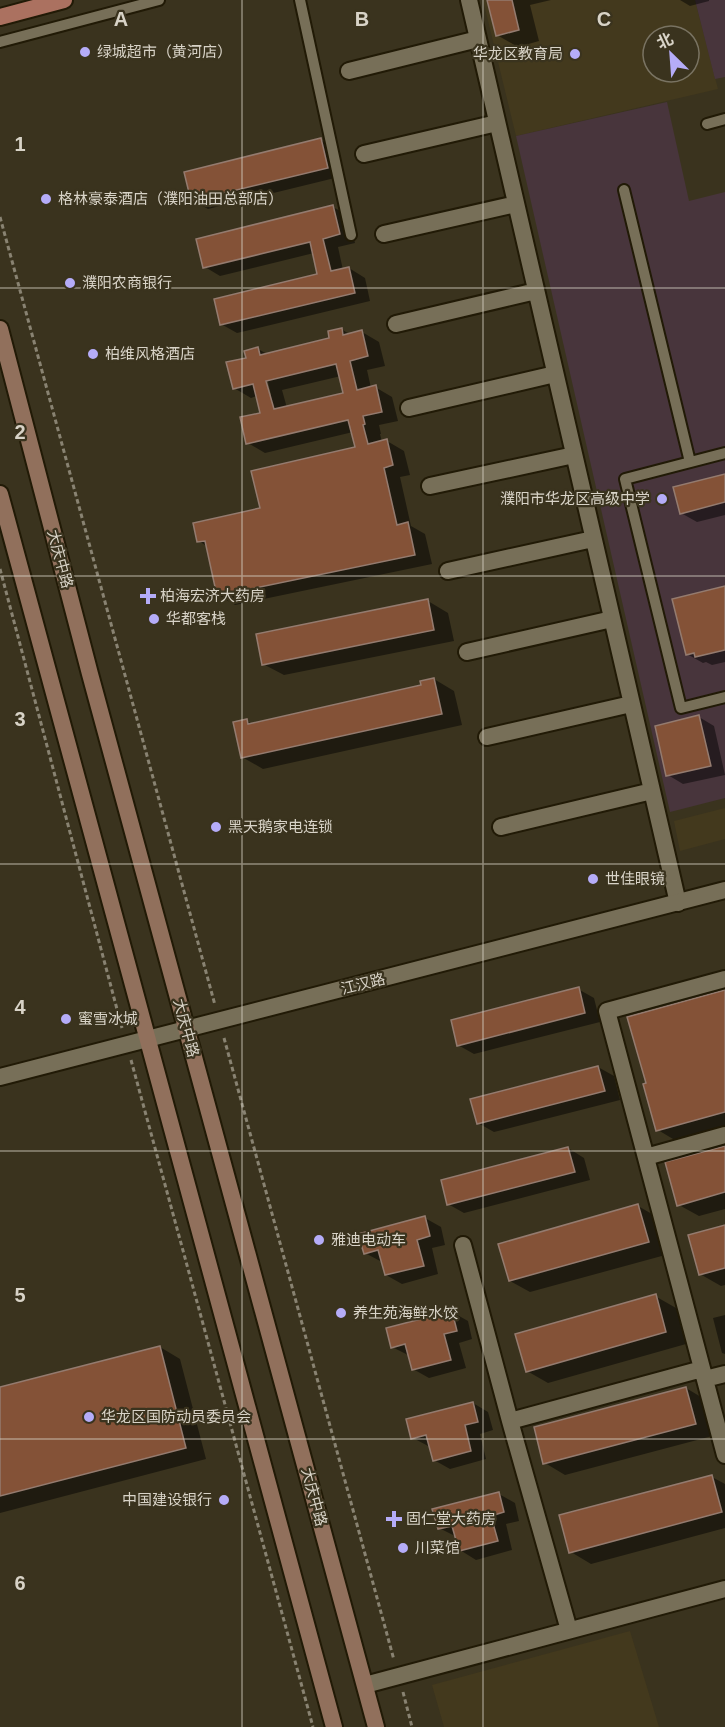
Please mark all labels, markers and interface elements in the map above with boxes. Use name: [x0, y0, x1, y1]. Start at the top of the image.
text: A: [114, 8, 128, 30]
text: B: [355, 8, 369, 30]
text: C: [597, 8, 611, 30]
north arrow: [641, 24, 701, 84]
text: 北: [654, 30, 676, 52]
place label: 绿城超市（黄河店）: [97, 43, 232, 60]
marker: 绿城超市（黄河店）: [78, 45, 92, 59]
place label: 华龙区教育局: [473, 45, 563, 62]
marker: 华龙区教育局: [568, 47, 582, 61]
text: 1: [14, 133, 26, 155]
place label: 格林豪泰酒店（濮阳油田总部店）: [58, 190, 283, 207]
marker: 格林豪泰酒店（濮阳油田总部店）: [39, 192, 53, 206]
place label: 濮阳农商银行: [82, 274, 172, 291]
marker: 濮阳农商银行: [63, 276, 77, 290]
place label: 柏维风格酒店: [105, 345, 195, 362]
marker: 柏维风格酒店: [86, 347, 100, 361]
text: 2: [14, 421, 26, 443]
place label: 濮阳市华龙区高级中学: [500, 490, 650, 507]
marker: 濮阳市华龙区高级中学: [655, 492, 669, 506]
street label: 大庆中路: [45, 528, 76, 590]
place label: 柏海宏济大药房: [160, 587, 265, 604]
marker: 柏海宏济大药房: [141, 589, 155, 603]
place label: 华都客栈: [166, 610, 226, 627]
marker: 华都客栈: [147, 612, 161, 626]
text: 3: [14, 708, 26, 730]
place label: 黑天鹅家电连锁: [228, 818, 333, 835]
marker: 黑天鹅家电连锁: [209, 820, 223, 834]
place label: 世佳眼镜: [605, 870, 665, 887]
marker: 世佳眼镜: [586, 872, 600, 886]
street label: 江汉路: [339, 970, 387, 997]
text: 4: [14, 996, 26, 1018]
street label: 大庆中路: [171, 997, 202, 1059]
place label: 蜜雪冰城: [78, 1010, 138, 1027]
marker: 蜜雪冰城: [59, 1012, 73, 1026]
place label: 雅迪电动车: [331, 1231, 406, 1248]
marker: 雅迪电动车: [312, 1233, 326, 1247]
text: 5: [14, 1284, 26, 1306]
place label: 养生苑海鲜水饺: [353, 1304, 458, 1321]
marker: 养生苑海鲜水饺: [334, 1306, 348, 1320]
place label: 华龙区国防动员委员会: [101, 1408, 251, 1425]
marker: 华龙区国防动员委员会: [82, 1410, 96, 1424]
street label: 大庆中路: [299, 1466, 330, 1528]
place label: 中国建设银行: [122, 1491, 212, 1508]
marker: 中国建设银行: [217, 1493, 231, 1507]
place label: 固仁堂大药房: [406, 1510, 496, 1527]
marker: 固仁堂大药房: [387, 1512, 401, 1526]
place label: 川菜馆: [415, 1539, 460, 1556]
marker: 川菜馆: [396, 1541, 410, 1555]
text: 6: [14, 1572, 26, 1594]

